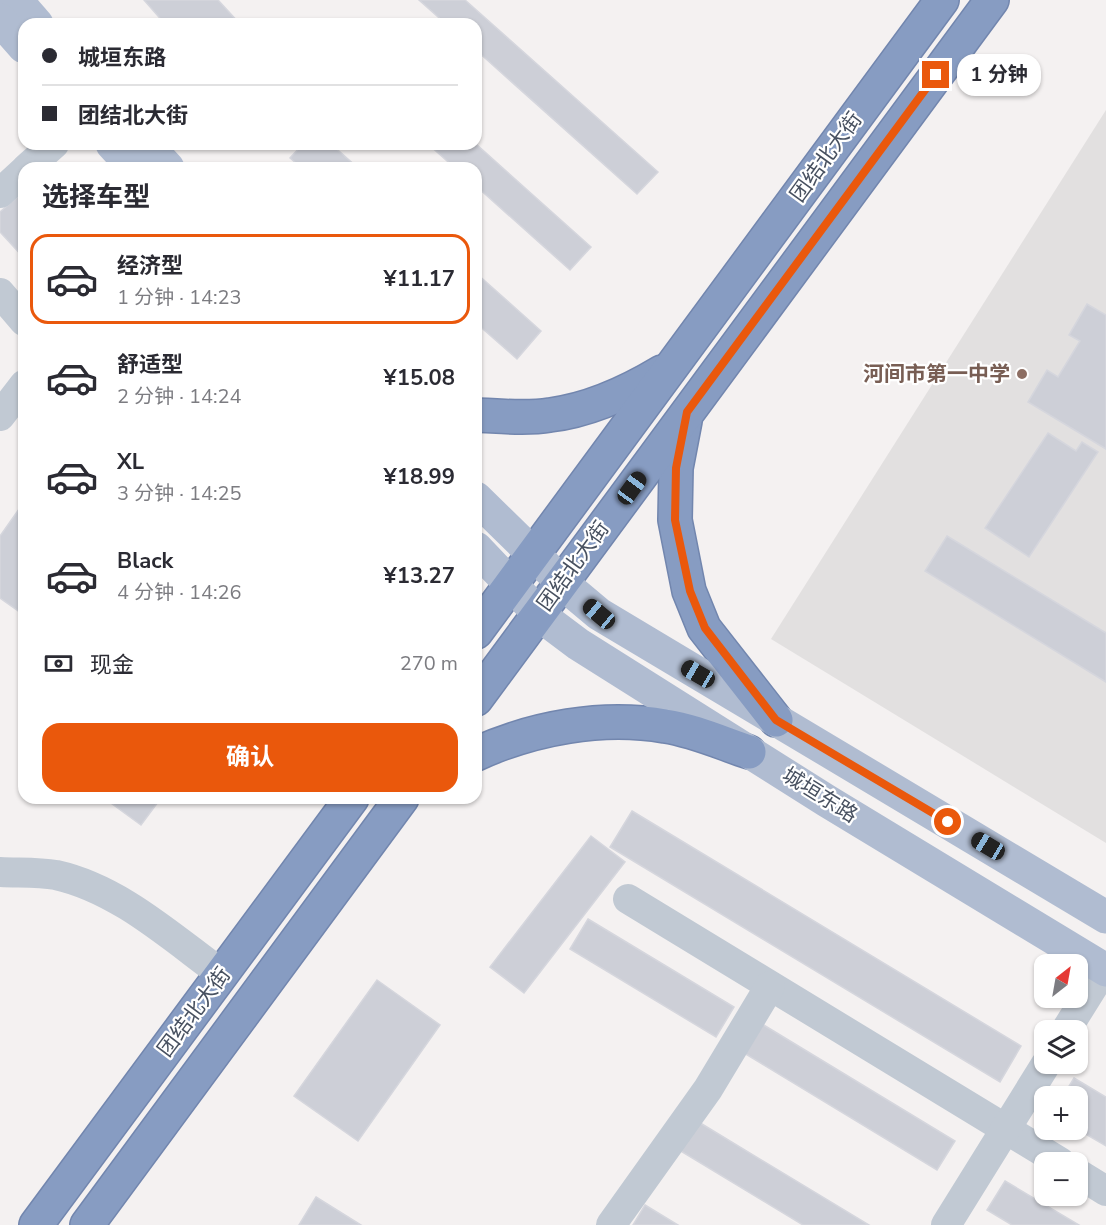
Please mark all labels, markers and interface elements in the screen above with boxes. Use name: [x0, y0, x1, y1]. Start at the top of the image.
text: 城垣东路: [78, 43, 166, 73]
callout: 1 分钟: [957, 54, 1041, 96]
route end: [922, 61, 949, 88]
text: 1 分钟: [970, 61, 1028, 88]
text: 团结北大街: [78, 101, 188, 131]
street label: 团结北大街: [784, 106, 868, 208]
text: 选择车型: [42, 179, 150, 216]
text: 经济型: [117, 251, 183, 281]
icon: car: [45, 252, 99, 306]
text: ¥11.17: [384, 264, 455, 294]
text: 1 分钟 · 14:23: [117, 284, 242, 311]
text: 舒适型: [117, 350, 183, 380]
icon: car: [45, 351, 99, 405]
place label: 河间市第一中学: [863, 360, 1010, 388]
text: ¥15.08: [384, 363, 455, 393]
marker: 河间市第一中学: [1015, 367, 1029, 381]
text: 2 分钟 · 14:24: [117, 383, 242, 410]
text: XL: [117, 447, 144, 477]
icon: car: [45, 450, 99, 504]
text: ¥18.99: [384, 462, 455, 492]
car: [614, 468, 650, 508]
text: 3 分钟 · 14:25: [117, 480, 242, 507]
street label: 团结北大街: [531, 515, 615, 617]
text: Black: [117, 546, 173, 576]
icon: car: [45, 549, 99, 603]
text: ¥13.27: [384, 561, 455, 591]
text: 4 分钟 · 14:26: [117, 579, 242, 606]
car: [579, 596, 619, 632]
icon: cash: [42, 647, 75, 680]
text: 现金: [90, 650, 134, 680]
text: 270 m: [400, 650, 458, 677]
car: [678, 657, 718, 691]
button: 确认: [42, 723, 458, 792]
street label: 城垣东路: [777, 761, 863, 829]
route start: [934, 808, 961, 835]
car: [968, 829, 1008, 863]
north arrow: [1034, 954, 1088, 1008]
map controls: [1034, 954, 1088, 1206]
street label: 团结北大街: [151, 962, 237, 1062]
button: layers: [1034, 1020, 1088, 1074]
button: +: [1034, 1086, 1088, 1140]
button: −: [1034, 1152, 1088, 1206]

